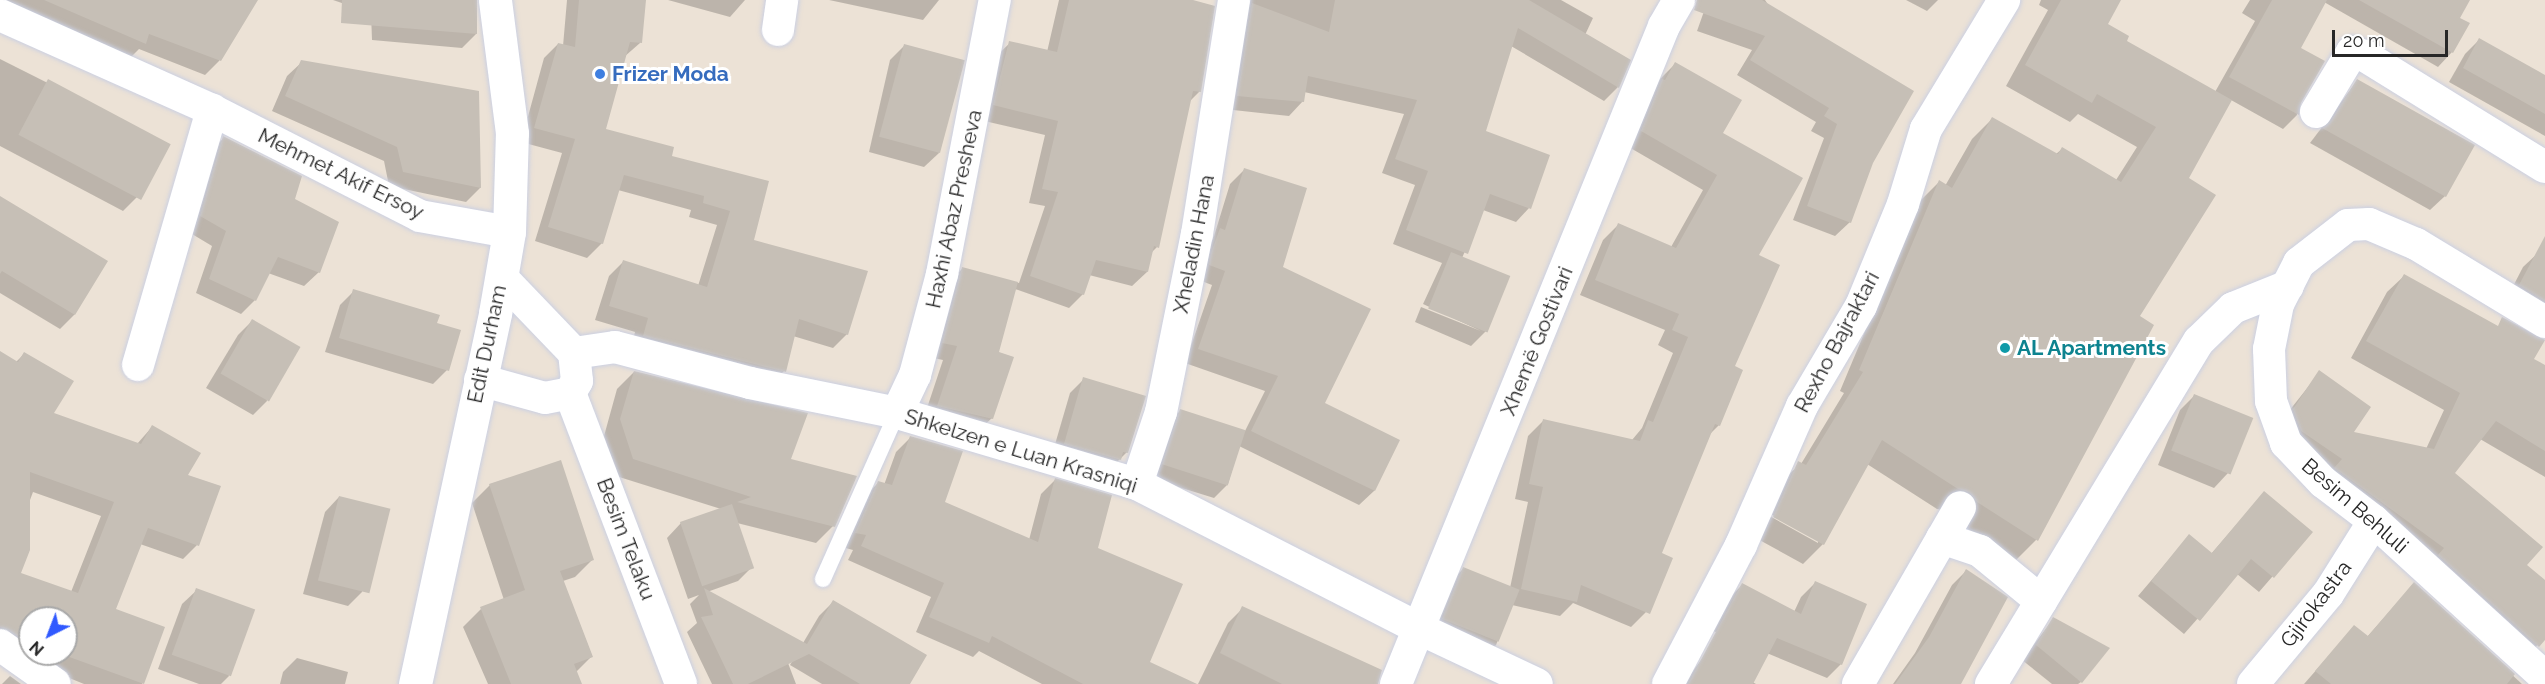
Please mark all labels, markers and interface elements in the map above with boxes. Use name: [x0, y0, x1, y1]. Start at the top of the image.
scale bar: [2335, 18, 2450, 56]
text: 20 m: [2343, 30, 2385, 51]
place label: Frizer Moda: [612, 61, 729, 87]
marker: Frizer Moda: [593, 67, 607, 81]
street label: Haxhi Abaz Presheva: [921, 107, 987, 311]
street label: Mehmet Akif Ersoy: [253, 123, 429, 225]
street label: Xheladin Hana: [1168, 173, 1220, 315]
street label: Xhemë Gostivari: [1496, 263, 1578, 419]
street label: Rexho Bajraktari: [1789, 267, 1885, 417]
street label: Edit Durham: [462, 283, 512, 405]
place label: AL Apartments: [2017, 335, 2167, 361]
marker: AL Apartments: [1998, 341, 2012, 355]
street label: Shkelzen e Luan Krasniqi: [902, 404, 1140, 498]
street label: Besim Behluli: [2297, 453, 2413, 559]
street label: Besim Telaku: [591, 474, 661, 604]
street label: Gjirokastra: [2275, 556, 2357, 652]
north arrow: [18, 606, 78, 666]
text: N: [26, 637, 48, 659]

